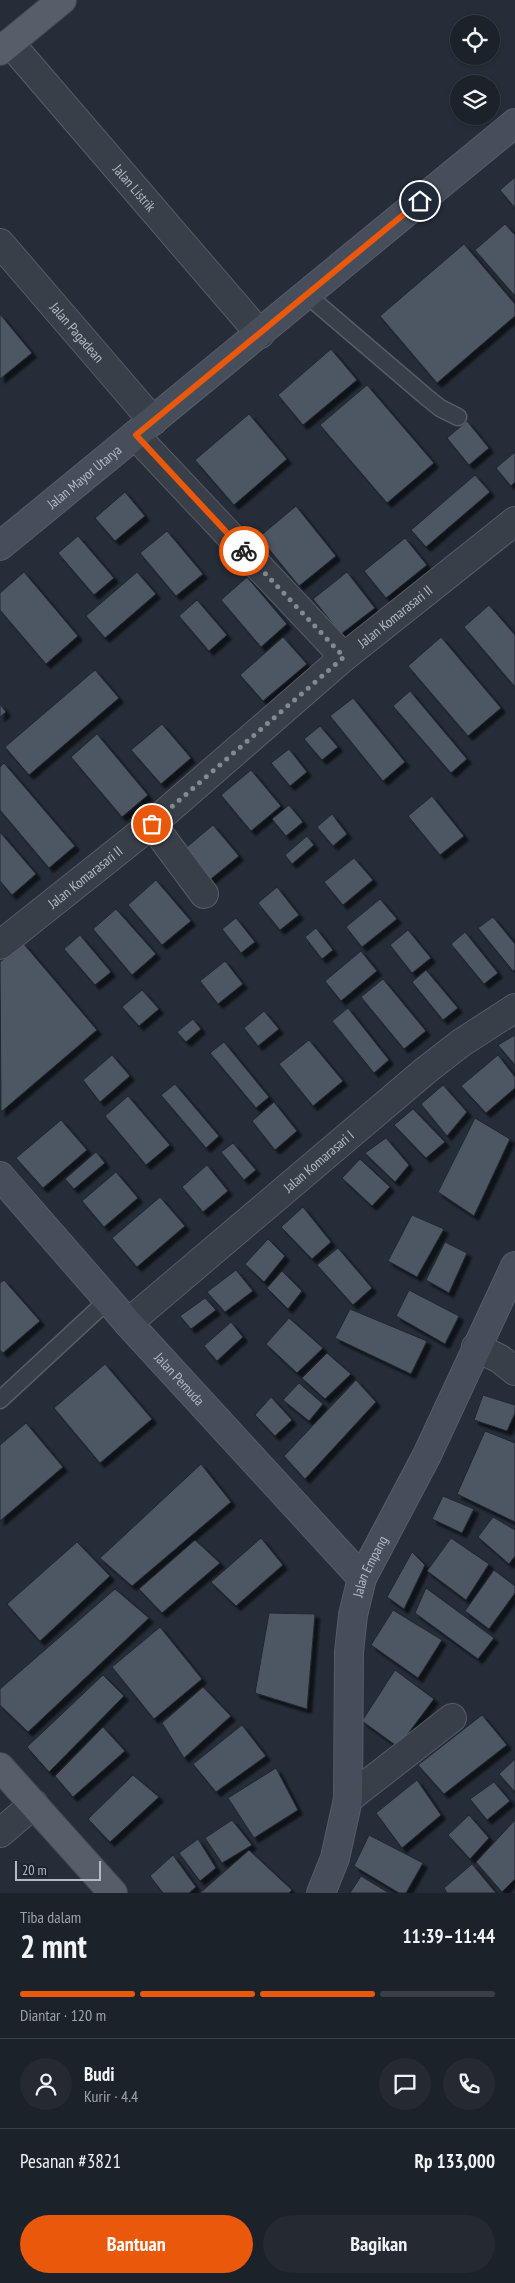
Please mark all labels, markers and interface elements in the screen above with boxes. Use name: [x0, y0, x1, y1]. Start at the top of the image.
map controls: [450, 15, 500, 125]
button: locate: [450, 15, 500, 65]
button: layers: [450, 75, 500, 125]
street label: Jalan Listrik: [108, 160, 160, 216]
pin: [399, 180, 441, 222]
icon: home: [406, 187, 434, 215]
street label: Jalan Pagadean: [45, 298, 108, 366]
street label: Jalan Mayor Utarya: [43, 441, 125, 513]
courier: [219, 526, 269, 576]
icon: bike: [230, 537, 258, 565]
street label: Jalan Komarasari II: [353, 581, 436, 652]
pin: [131, 803, 173, 845]
icon: bag: [138, 810, 166, 838]
street label: Jalan Komarasari II: [44, 842, 126, 913]
street label: Jalan Komarasari I: [279, 1126, 358, 1197]
street label: Jalan Pemuda: [150, 1348, 208, 1409]
street label: Jalan Empang: [348, 1533, 392, 1600]
scale bar: [15, 1858, 101, 1881]
text: 20 m: [22, 1861, 47, 1879]
text: Tiba dalam: [20, 1907, 81, 1927]
text: 11:39–11:44: [402, 1924, 495, 1948]
text: 2 mnt: [20, 1925, 87, 1967]
text: Diantar · 120 m: [20, 2005, 106, 2025]
button: person: [20, 2058, 72, 2110]
button: chat: [379, 2058, 431, 2110]
button: phone: [443, 2058, 495, 2110]
text: Budi: [84, 2062, 115, 2086]
text: Kurir · 4.4: [84, 2086, 138, 2106]
text: Pesanan #3821: [20, 2149, 121, 2173]
text: Rp 133,000: [414, 2149, 495, 2173]
button: Bantuan: [20, 2215, 253, 2273]
button: Bagikan: [263, 2215, 495, 2273]

